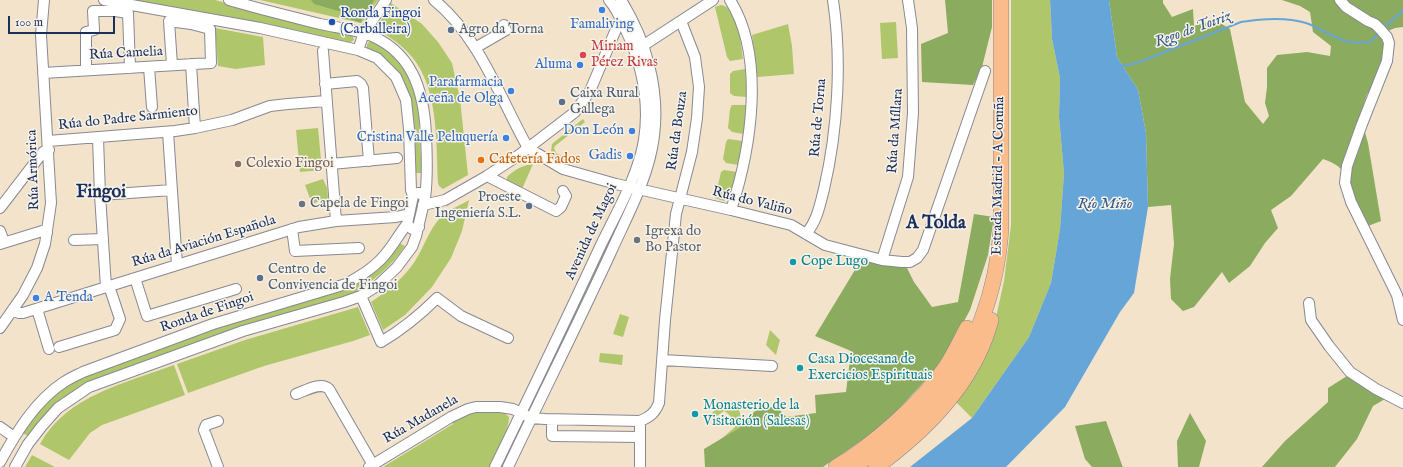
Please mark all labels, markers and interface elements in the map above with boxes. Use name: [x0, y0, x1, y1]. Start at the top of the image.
marker: Famaliving: [597, 5, 607, 15]
place label: Ronda Fingoi (Carballeira): [340, 6, 421, 38]
scale bar: [10, 8, 117, 34]
water label: Rego de Toiriz: [1153, 8, 1233, 52]
text: 100 m: [15, 15, 43, 30]
marker: Ronda Fingoi (Carballeira): [327, 17, 337, 27]
place label: Famaliving: [570, 17, 634, 33]
place label: Agro da Torna: [459, 22, 543, 38]
marker: Agro da Torna: [446, 25, 456, 35]
place label: Miriam Pérez Rivas: [591, 39, 658, 72]
street label: Rúa Camelia: [89, 44, 163, 64]
marker: Miriam Pérez Rivas: [578, 50, 588, 60]
place label: Aluma: [535, 57, 572, 73]
marker: Aluma: [575, 60, 585, 70]
place label: Parafarmacia Aceña de Olga: [419, 75, 503, 108]
street label: Rúa de Torna: [807, 78, 831, 158]
marker: Parafarmacia Aceña de Olga: [506, 86, 516, 96]
place label: Caixa Rural Gallega: [570, 86, 639, 118]
street label: Rúa da Míllara: [885, 88, 907, 174]
street label: Rúa da Bouza: [664, 90, 692, 172]
marker: Caixa Rural Gallega: [557, 97, 567, 107]
street label: Estrada Madrid - A Coruña: [989, 97, 1009, 255]
street label: Rúa do Padre Sarmiento: [57, 103, 199, 135]
place label: Don León: [563, 123, 624, 139]
marker: Don León: [627, 126, 637, 136]
street label: Rúa Armórica: [24, 129, 44, 211]
place label: Cristina Valle Peluquería: [357, 130, 498, 146]
marker: Cristina Valle Peluquería: [501, 133, 511, 143]
place label: Gadis: [589, 148, 622, 164]
marker: Gadis: [625, 151, 635, 161]
place label: Cafetería Fados: [489, 152, 580, 168]
marker: Cafetería Fados: [476, 155, 486, 165]
place label: Colexio Fingoi: [246, 156, 334, 172]
marker: Colexio Fingoi: [233, 159, 243, 169]
street label: Avenida de Magoi: [562, 181, 622, 283]
district label: Fingoi: [76, 182, 126, 204]
street label: Rúa do Valiño: [710, 184, 794, 220]
place label: Proeste Ingeniería S.L.: [435, 190, 521, 222]
place label: Capela de Fingoi: [310, 196, 409, 212]
water label: Río Miño: [1078, 196, 1132, 214]
marker: Capela de Fingoi: [297, 199, 307, 209]
marker: Proeste Ingeniería S.L.: [524, 201, 534, 211]
street label: Rúa da Aviación Española: [130, 212, 278, 272]
district label: A Tolda: [906, 213, 966, 235]
place label: Igrexa do Bo Pastor: [645, 224, 701, 256]
marker: Igrexa do Bo Pastor: [632, 235, 642, 245]
place label: Cope Lugo: [801, 254, 868, 270]
marker: Cope Lugo: [788, 257, 798, 267]
place label: Centro de Convivencia de Fingoi: [268, 262, 397, 294]
marker: Centro de Convivencia de Fingoi: [255, 273, 265, 283]
street label: Ronda de Fingoi: [158, 289, 256, 337]
place label: A Tenda: [44, 290, 93, 306]
marker: A Tenda: [31, 293, 41, 303]
place label: Casa Diocesana de Exercicios Espirituais: [808, 352, 932, 384]
marker: Casa Diocesana de Exercicios Espirituais: [795, 363, 805, 373]
street label: Rúa Madanela: [381, 392, 461, 448]
place label: Monasterio de la Visitación (Salesas): [703, 398, 810, 430]
marker: Monasterio de la Visitación (Salesas): [690, 409, 700, 419]

